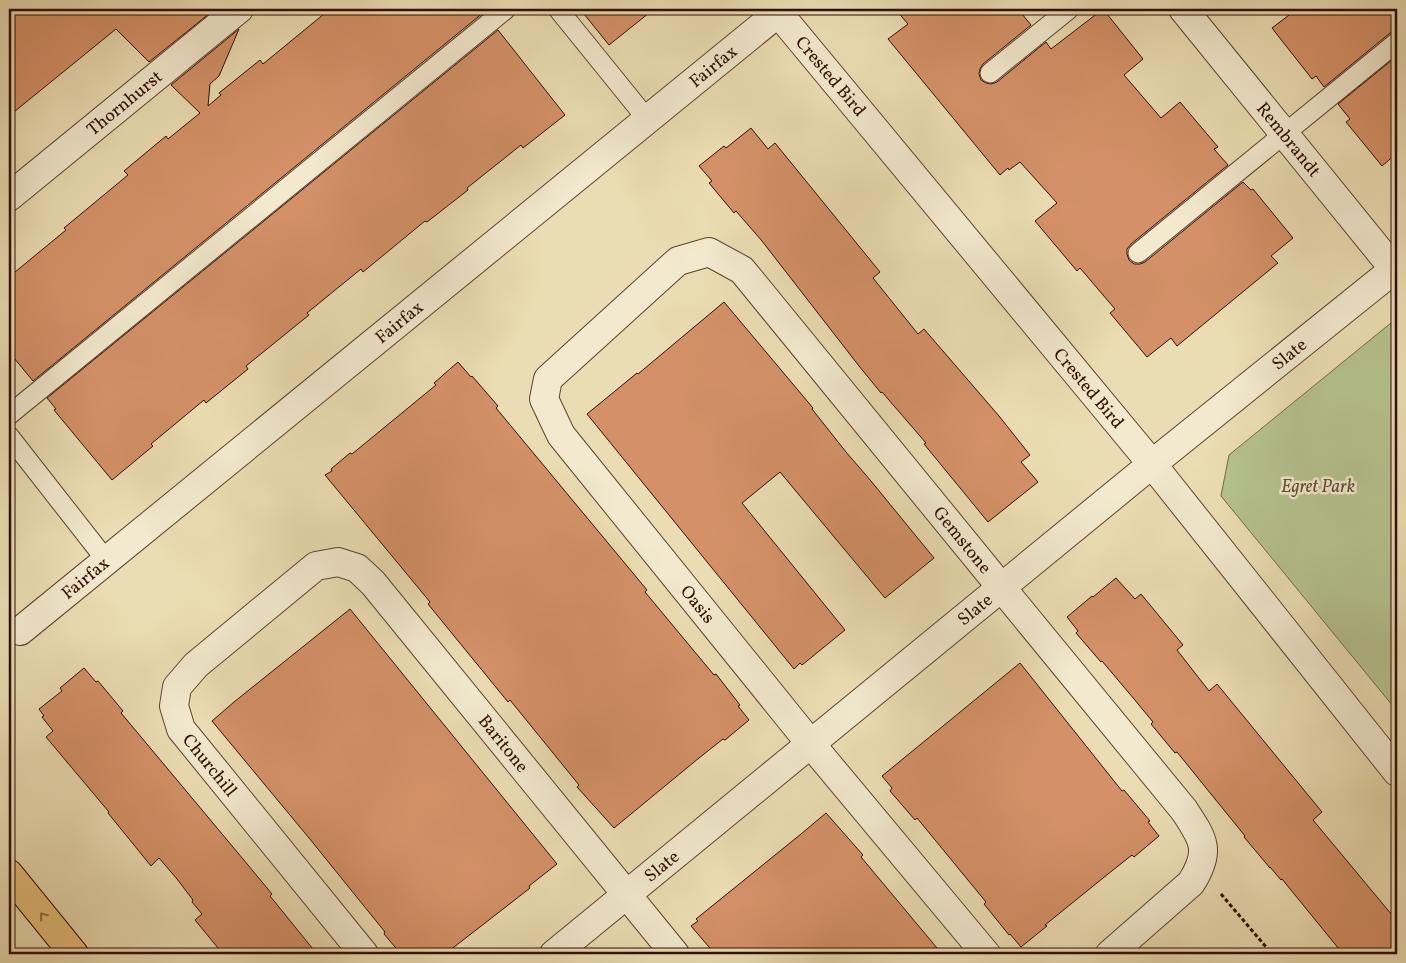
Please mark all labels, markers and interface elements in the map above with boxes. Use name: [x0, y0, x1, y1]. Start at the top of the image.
street label: Crested Bird: [789, 31, 871, 123]
street label: Fairfax: [684, 40, 743, 94]
street label: Thornhurst: [82, 65, 169, 142]
street label: Rembrandt: [1250, 98, 1326, 183]
street label: Fairfax: [371, 296, 429, 350]
street label: Slate: [1267, 333, 1313, 377]
street label: Crested Bird: [1047, 343, 1129, 435]
park label: Egret Park: [1281, 475, 1355, 500]
street label: Gemstone: [926, 502, 996, 580]
street label: Fairfax: [57, 552, 115, 606]
street label: Oasis: [674, 580, 720, 630]
street label: Slate: [953, 588, 999, 632]
street label: Baritone: [471, 710, 534, 779]
street label: Churchill: [176, 729, 242, 803]
street label: Slate: [640, 845, 685, 889]
one-way arrow: [40, 913, 49, 922]

